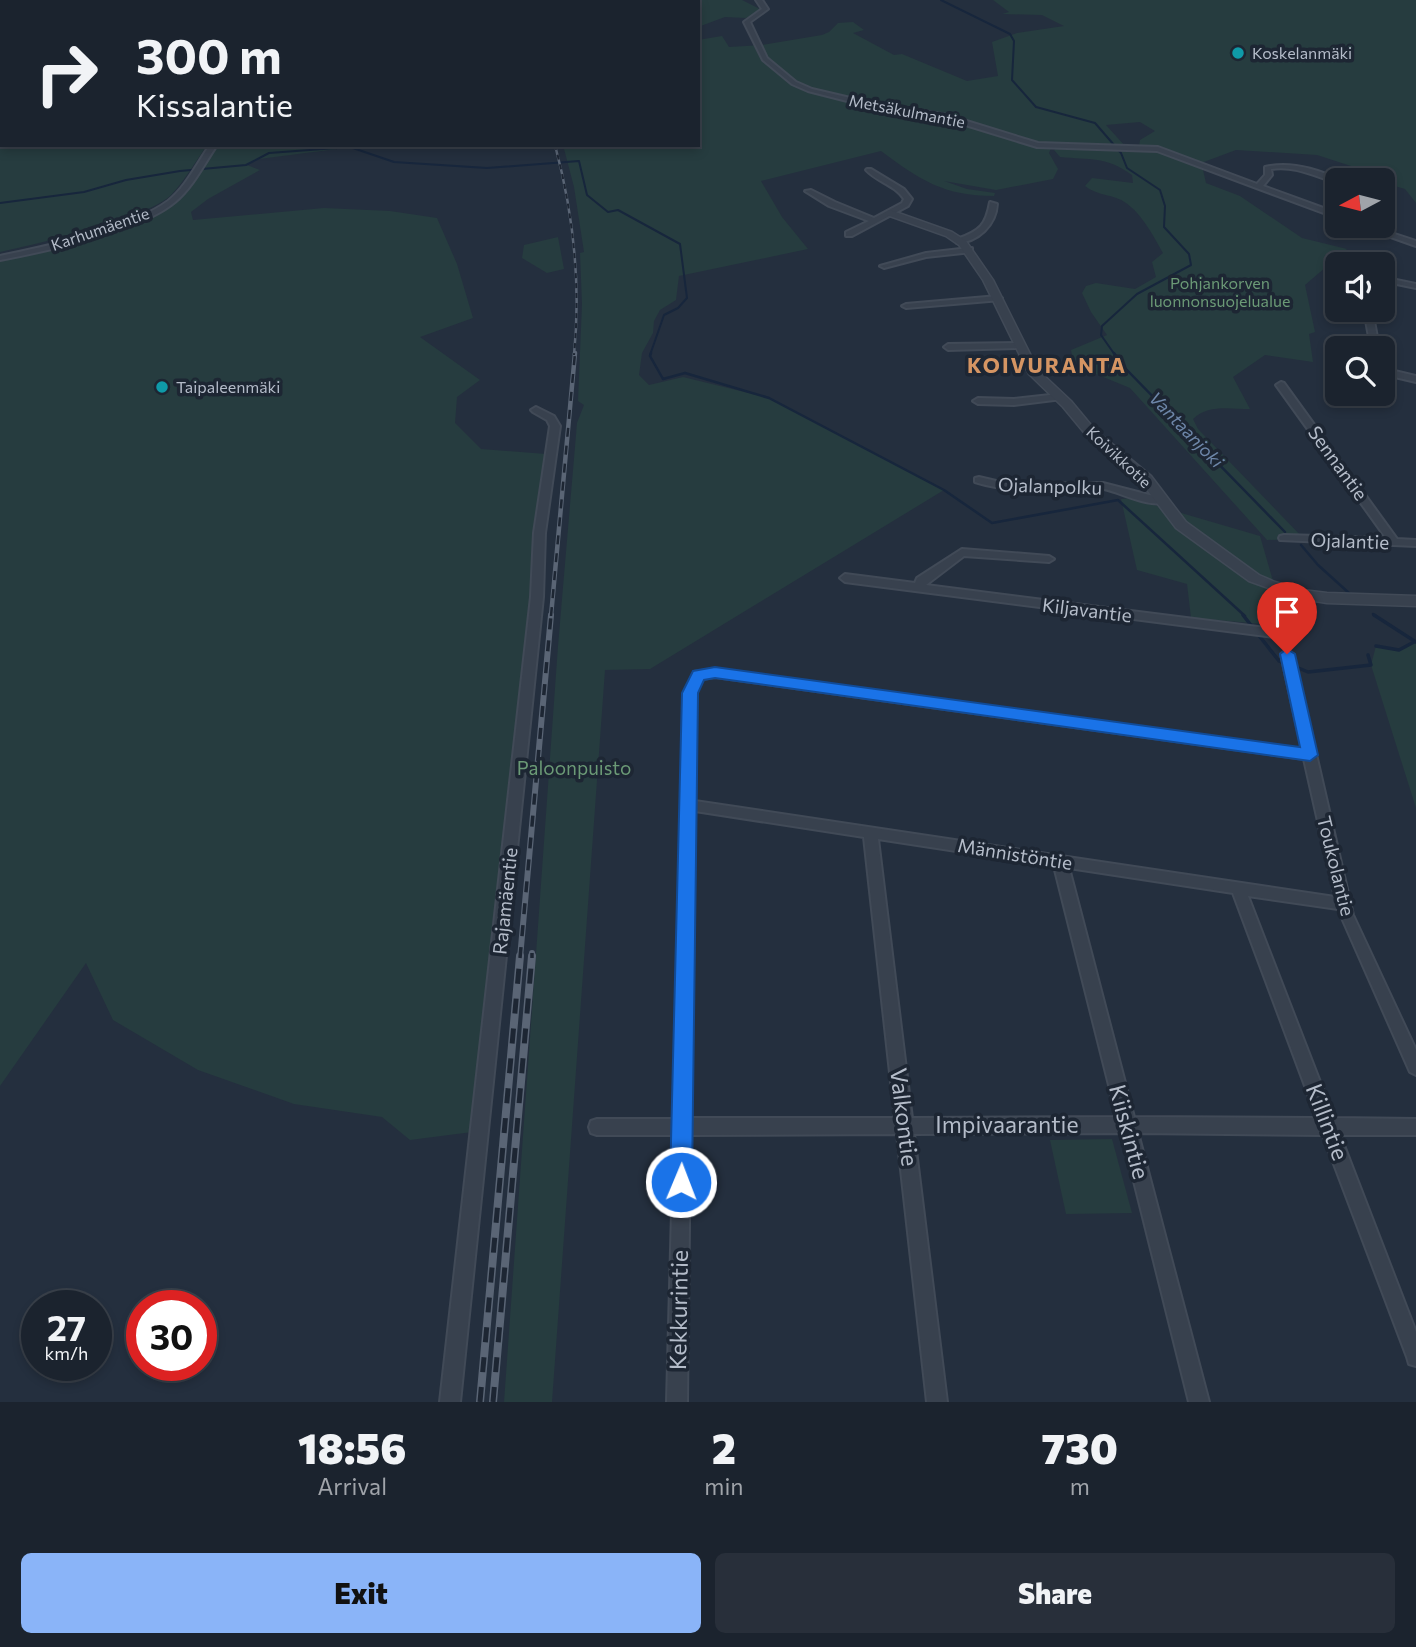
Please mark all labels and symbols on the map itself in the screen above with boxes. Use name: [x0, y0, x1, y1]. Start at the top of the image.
place label: Koskelanmäki: [1252, 43, 1352, 62]
marker: Koskelanmäki: [1230, 45, 1246, 61]
street label: Metsäkulmantie: [847, 90, 967, 131]
north arrow: [1325, 168, 1395, 238]
street label: Karhumäentie: [48, 203, 151, 254]
park label: Pohjankorven luonnonsuojelualue: [1150, 273, 1290, 310]
district label: KOIVURANTA: [967, 352, 1127, 377]
place label: Taipaleenmäki: [176, 377, 280, 396]
marker: Taipaleenmäki: [154, 379, 170, 395]
water label: Vantaanjoki: [1145, 387, 1229, 473]
street label: Sennantie: [1304, 421, 1373, 504]
street label: Koivikkotie: [1083, 422, 1156, 491]
street label: Ojalanpolku: [997, 472, 1103, 499]
street label: Ojalantie: [1310, 528, 1390, 553]
pin: [1257, 582, 1317, 654]
street label: Kiljavantie: [1041, 593, 1133, 626]
park label: Paloonpuisto: [517, 756, 631, 779]
street label: Toukolantie: [1313, 813, 1360, 918]
street label: Männistöntie: [956, 833, 1074, 874]
street label: Rajamäentie: [487, 846, 522, 956]
street label: Valkontie: [885, 1066, 925, 1168]
street label: Killintie: [1301, 1079, 1355, 1164]
street label: Kiiskintie: [1104, 1081, 1156, 1182]
street label: Impivaarantie: [935, 1110, 1079, 1138]
position arrow: [644, 1145, 718, 1219]
street label: Kekkurintie: [663, 1250, 693, 1370]
speed limit sign: 30: [126, 1290, 217, 1381]

